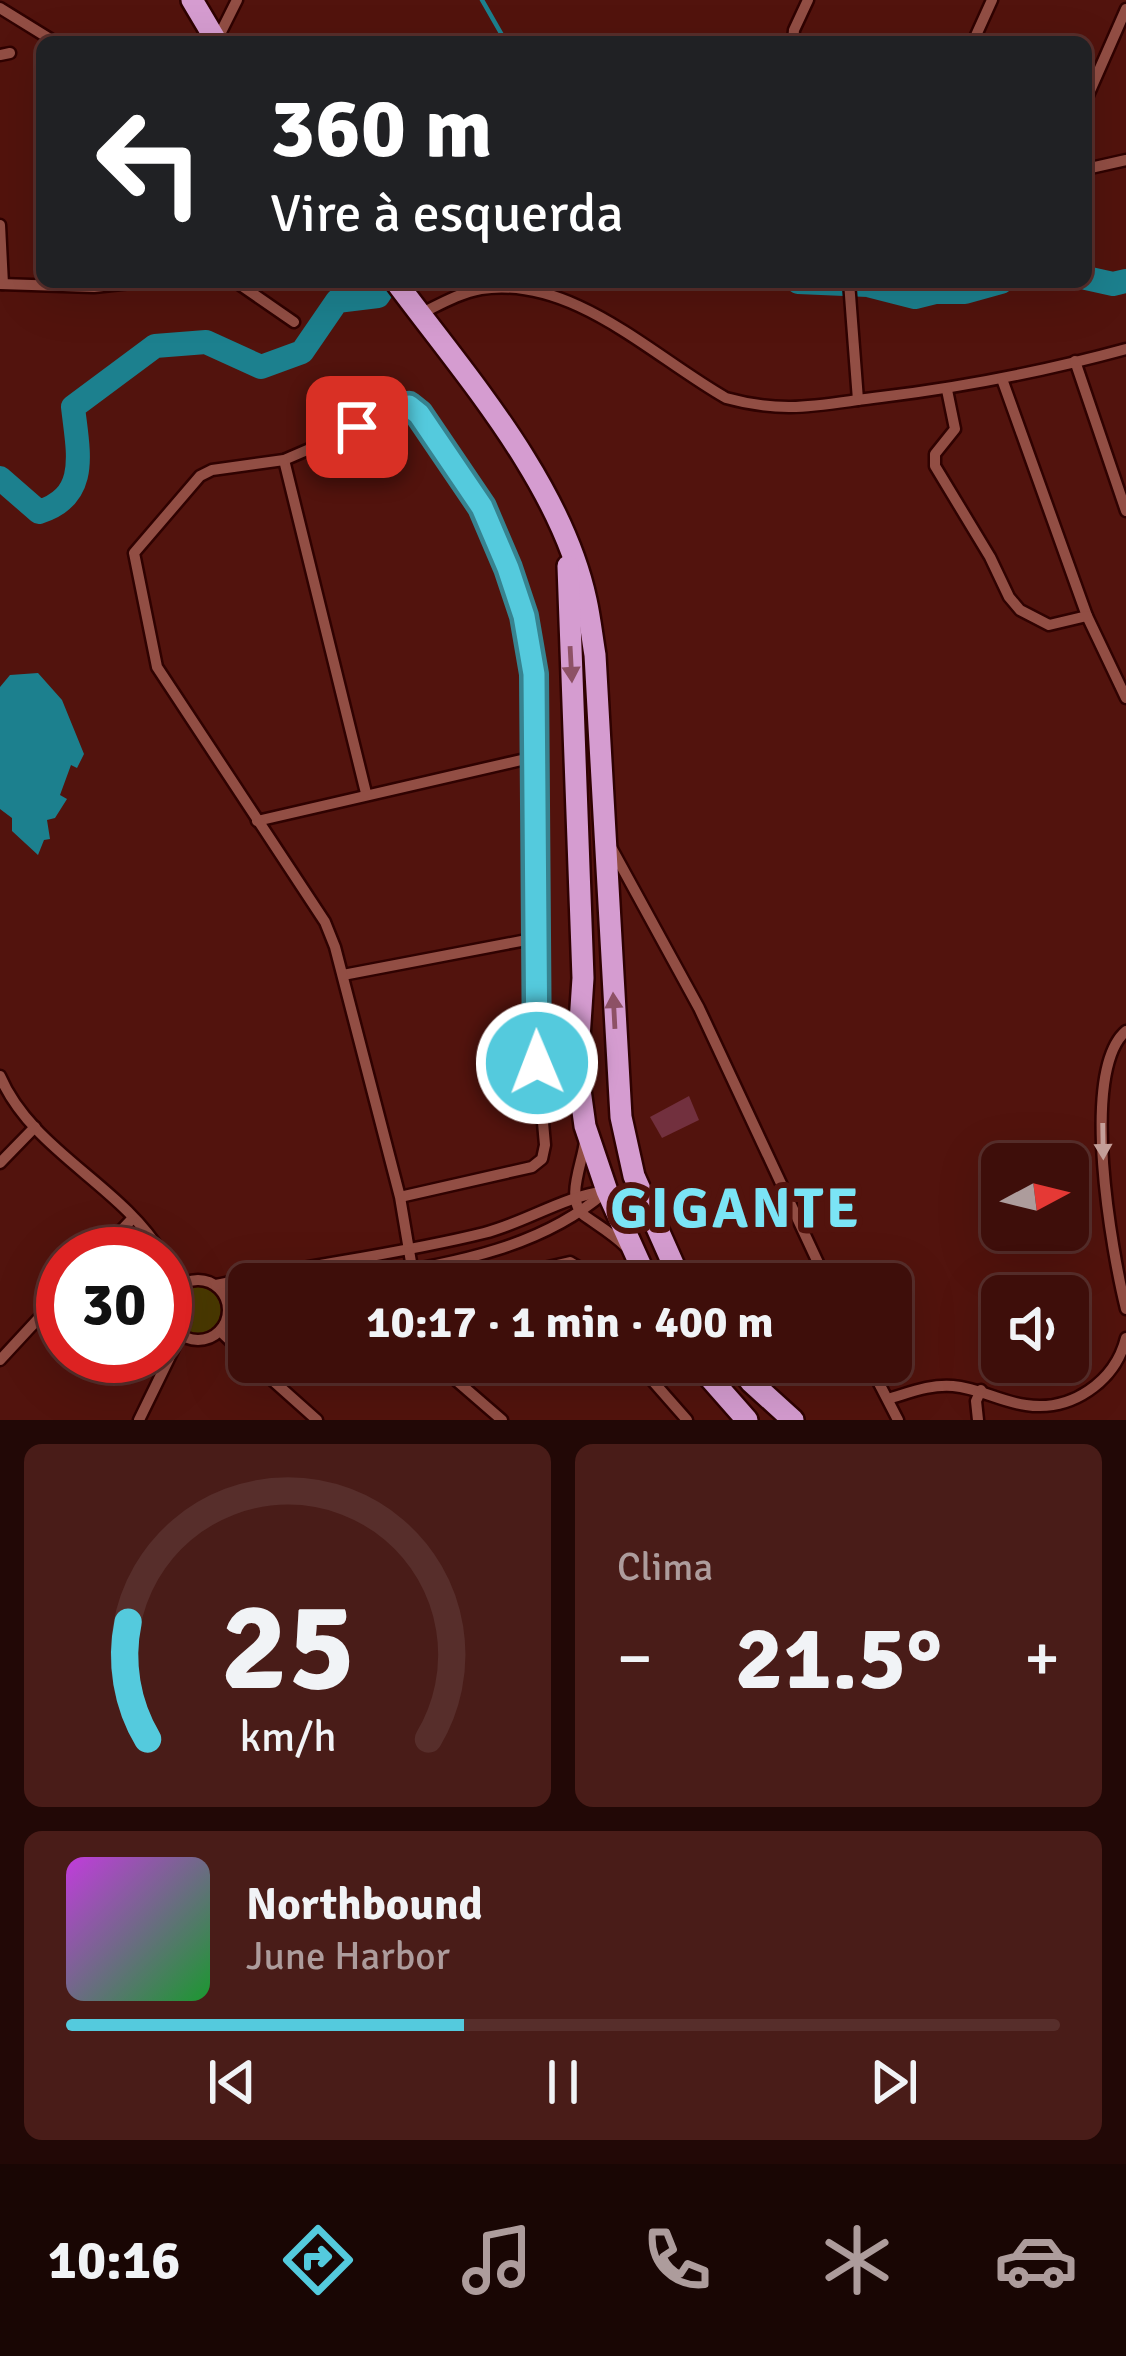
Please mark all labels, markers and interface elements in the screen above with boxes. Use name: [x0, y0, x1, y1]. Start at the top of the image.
text: 360 m: [270, 77, 492, 181]
icon: left: [72, 84, 228, 240]
text: Vire à esquerda: [270, 180, 624, 247]
pin: [306, 376, 408, 478]
icon: arrive: [324, 394, 390, 460]
one-way arrow: [562, 646, 581, 684]
one-way arrow: [604, 991, 623, 1029]
position arrow: [474, 1000, 600, 1126]
one-way arrow: [1093, 1123, 1113, 1161]
north arrow: [981, 1143, 1089, 1251]
map controls: [981, 1143, 1089, 1383]
district label: GIGANTE: [610, 1173, 862, 1244]
speed limit sign: 30: [36, 1227, 192, 1383]
button: sound: [981, 1275, 1089, 1383]
text: 10:17 · 1 min · 400 m: [366, 1295, 774, 1350]
text: Clima: [617, 1543, 713, 1591]
text: 25: [220, 1571, 355, 1724]
text: 21.5°: [735, 1603, 942, 1714]
text: −: [617, 1618, 653, 1699]
text: +: [1024, 1618, 1060, 1699]
text: km/h: [239, 1710, 336, 1763]
text: Northbound: [246, 1877, 483, 1932]
text: June Harbor: [246, 1932, 450, 1980]
icon: previous: [199, 2049, 265, 2115]
icon: pause: [530, 2049, 596, 2115]
icon: next: [861, 2049, 927, 2115]
icon: directions: [276, 2218, 360, 2302]
icon: music: [455, 2218, 539, 2302]
icon: phone: [635, 2218, 719, 2302]
icon: climate: [815, 2218, 899, 2302]
icon: car: [994, 2218, 1078, 2302]
text: 10:16: [48, 2227, 180, 2294]

